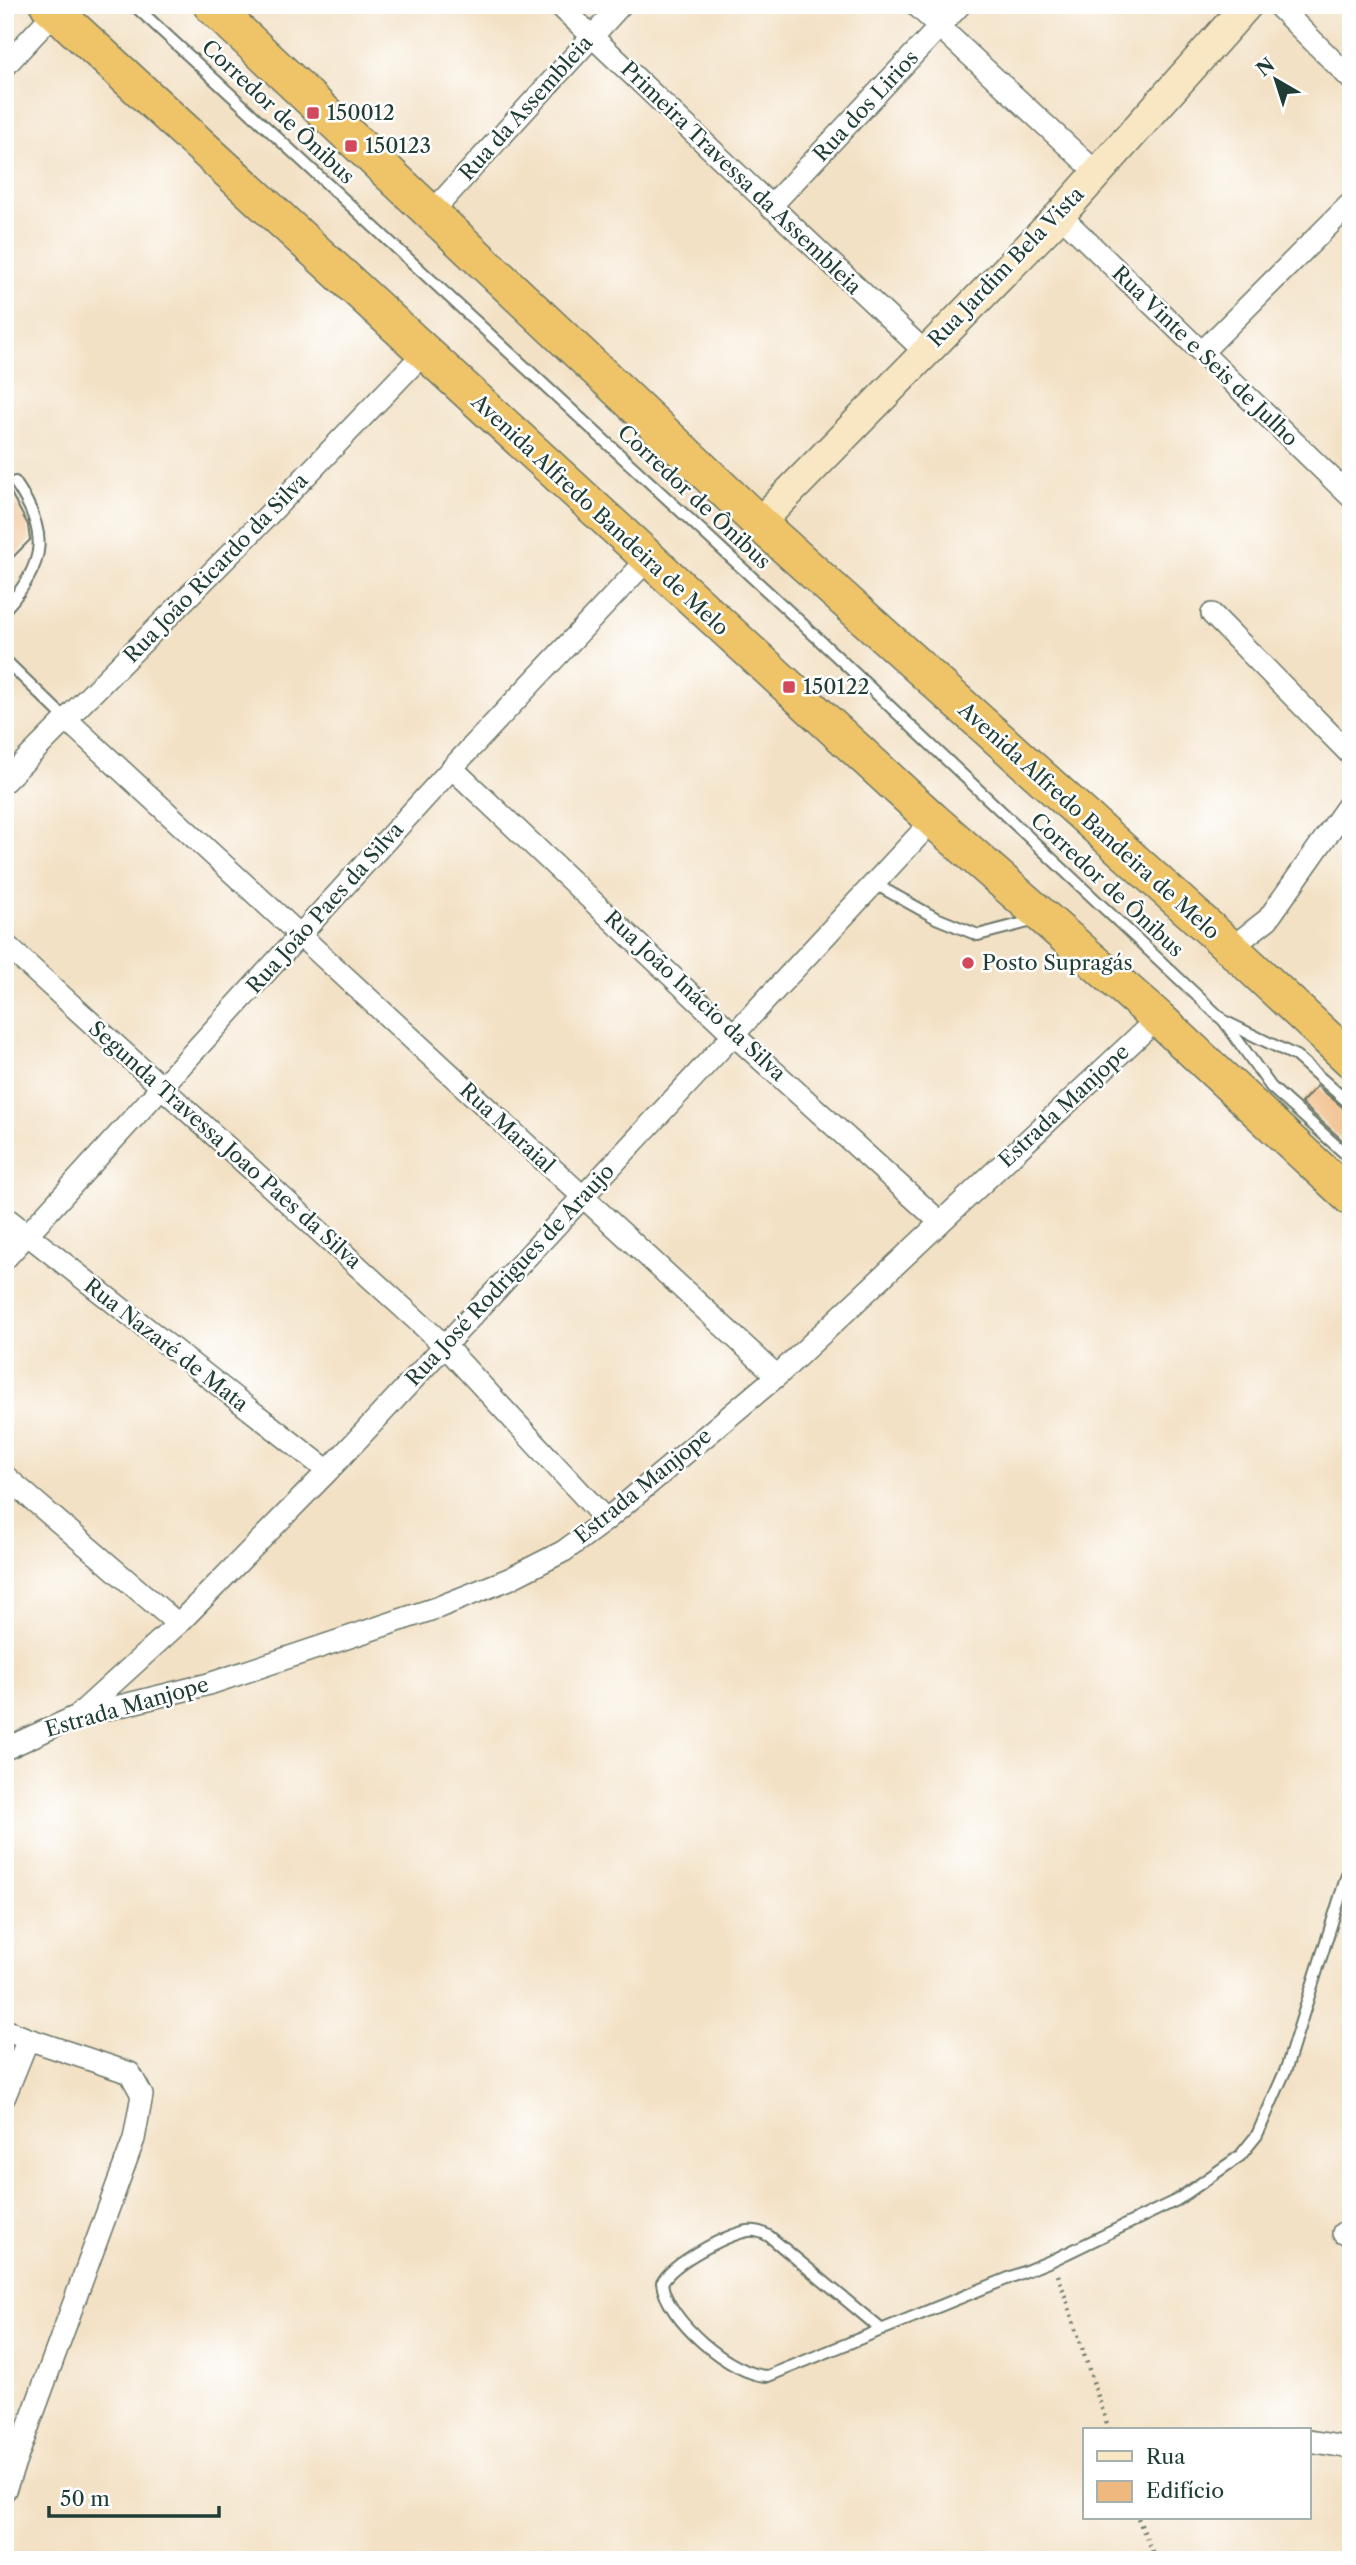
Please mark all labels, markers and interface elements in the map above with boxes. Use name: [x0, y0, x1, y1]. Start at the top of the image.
street label: Rua da Assembleia: [454, 29, 598, 185]
street label: Corredor de Ônibus: [197, 34, 360, 189]
street label: Rua dos Lirios: [808, 45, 923, 166]
north arrow: [1240, 46, 1310, 116]
text: N: [1252, 53, 1279, 81]
street label: Primeira Travessa da Assembleia: [616, 56, 867, 300]
place label: 150012: [327, 100, 395, 125]
marker: 150012: [305, 105, 321, 121]
place label: 150123: [365, 133, 431, 158]
marker: 150123: [343, 138, 359, 154]
street label: Rua Jardim Bela Vista: [923, 181, 1089, 352]
street label: Rua Vinte e Seis de Julho: [1107, 260, 1304, 451]
street label: Avenida Alfredo Bandeira de Melo: [466, 388, 734, 641]
street label: Corredor de Ônibus: [613, 419, 776, 574]
street label: Rua João Ricardo da Silva: [118, 467, 314, 668]
place label: 150122: [803, 674, 870, 699]
marker: 150122: [781, 679, 797, 695]
street label: Avenida Alfredo Bandeira de Melo: [953, 696, 1225, 944]
street label: Corredor de Ônibus: [1026, 807, 1189, 962]
street label: Rua João Paes da Silva: [241, 816, 409, 998]
street label: Rua João Inácio da Silva: [600, 905, 792, 1087]
place label: Posto Supragás: [982, 950, 1133, 975]
marker: Posto Supragás: [960, 955, 976, 971]
street label: Segunda Travessa Joao Paes da Silva: [84, 1016, 367, 1274]
street label: Estrada Manjope: [993, 1039, 1134, 1172]
street label: Rua Maraial: [455, 1077, 560, 1178]
street label: Rua José Rodrigues de Araujo: [400, 1159, 619, 1391]
street label: Rua Nazaré de Mata: [79, 1273, 254, 1417]
street label: Estrada Manjope: [569, 1423, 716, 1548]
street label: Estrada Manjope: [42, 1671, 211, 1742]
legend: [1083, 2428, 1310, 2520]
text: Rua: [1146, 2444, 1186, 2469]
scale bar: [49, 2474, 219, 2518]
text: Edifício: [1146, 2478, 1224, 2503]
text: 50 m: [60, 2486, 110, 2511]

